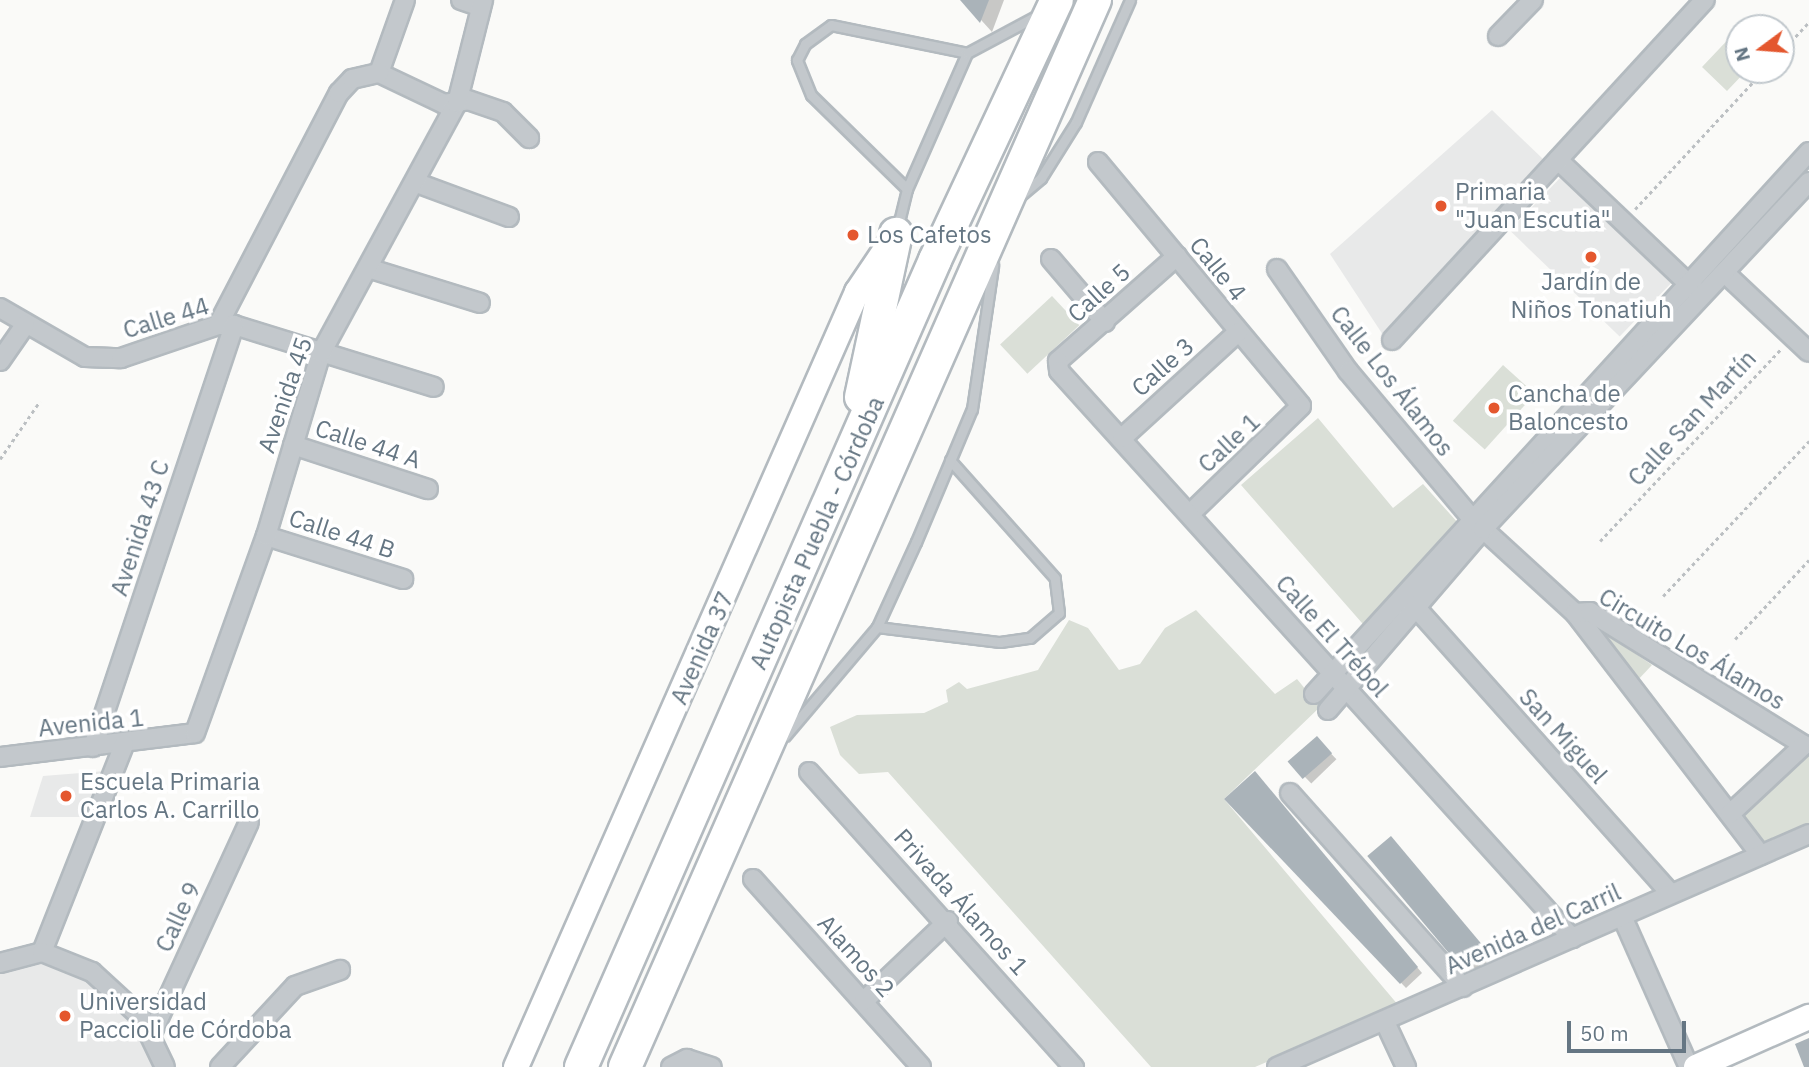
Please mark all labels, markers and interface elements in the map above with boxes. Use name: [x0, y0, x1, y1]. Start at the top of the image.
north arrow: [1725, 14, 1795, 84]
text: N: [1728, 44, 1755, 64]
place label: Primaria "Juan Escutia": [1455, 178, 1611, 234]
marker: Primaria "Juan Escutia": [1433, 198, 1449, 214]
place label: Los Cafetos: [867, 221, 992, 249]
marker: Los Cafetos: [845, 227, 861, 243]
street label: Calle 4: [1184, 231, 1252, 307]
marker: Jardín de Niños Tonatiuh: [1583, 249, 1599, 265]
street label: Calle 5: [1062, 258, 1136, 328]
place label: Jardín de Niños Tonatiuh: [1510, 268, 1672, 324]
street label: Calle 44: [120, 291, 212, 345]
street label: Calle Los Álamos: [1324, 300, 1460, 462]
street label: Calle 3: [1126, 332, 1200, 402]
street label: Avenida 45: [252, 333, 318, 457]
street label: Calle San Martín: [1622, 344, 1762, 492]
place label: Cancha de Baloncesto: [1508, 380, 1628, 436]
street label: Autopista Puebla - Córdoba: [744, 392, 890, 674]
marker: Cancha de Baloncesto: [1486, 400, 1502, 416]
street label: Calle 1: [1192, 407, 1266, 479]
street label: Calle 44 A: [312, 413, 424, 475]
street label: Avenida 43 C: [105, 456, 175, 600]
street label: Calle 44 B: [285, 503, 399, 565]
street label: Calle El Trébol: [1270, 569, 1394, 703]
street label: Circuito Los Álamos: [1594, 582, 1790, 716]
street label: Avenida 37: [664, 587, 740, 709]
street label: San Miguel: [1513, 683, 1613, 789]
street label: Avenida 1: [37, 703, 145, 743]
place label: Escuela Primaria Carlos A. Carrillo: [80, 768, 260, 824]
marker: Escuela Primaria Carlos A. Carrillo: [58, 788, 74, 804]
street label: Privada Álamos 1: [888, 823, 1034, 981]
street label: Calle 9: [149, 877, 207, 957]
street label: Avenida del Carril: [1441, 877, 1625, 981]
street label: Alamos 2: [812, 909, 900, 1003]
place label: Universidad Paccioli de Córdoba: [79, 988, 292, 1044]
scale bar: [1571, 1007, 1690, 1052]
marker: Universidad Paccioli de Córdoba: [57, 1008, 73, 1024]
text: 50 m: [1580, 1019, 1629, 1047]

